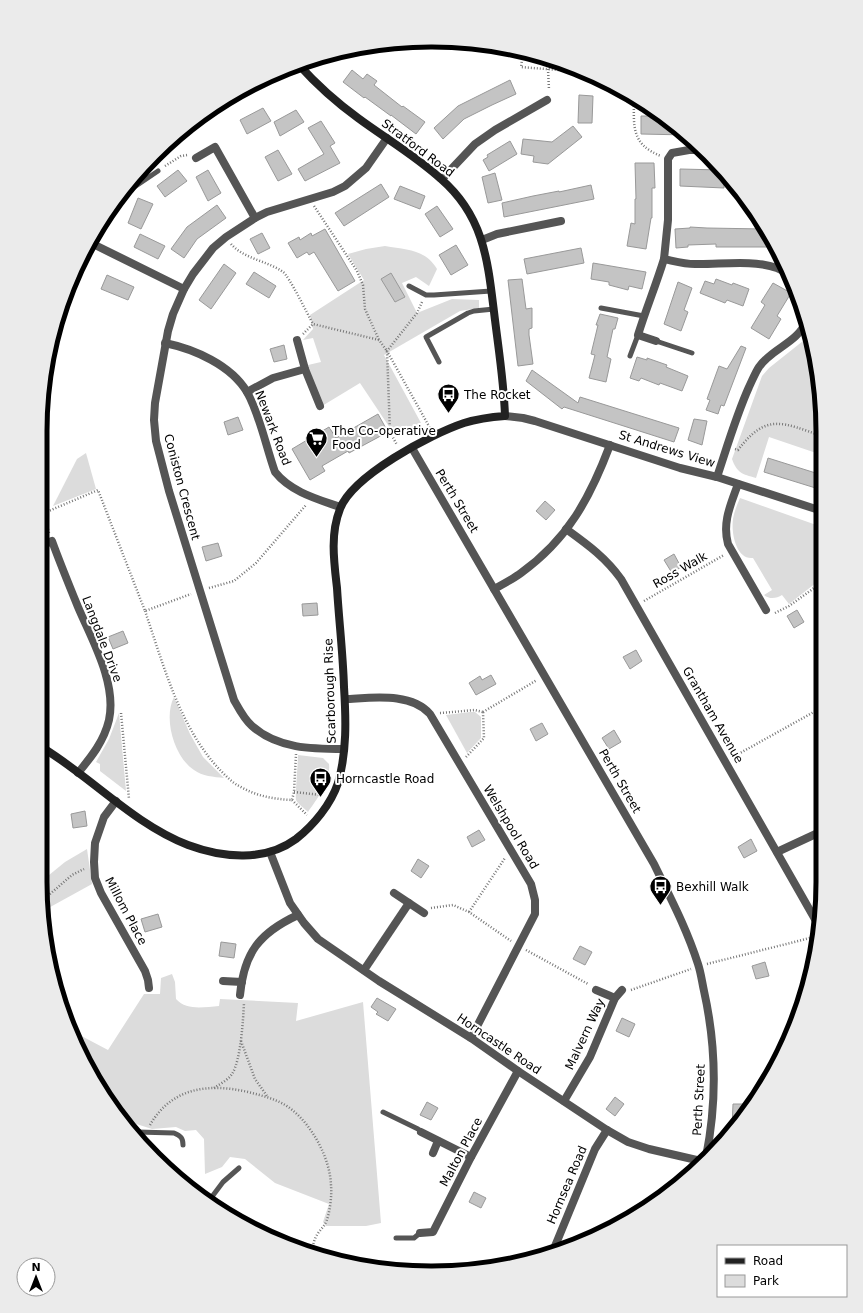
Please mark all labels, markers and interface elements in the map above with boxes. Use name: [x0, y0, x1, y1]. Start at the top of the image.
street label: Stratford Road: [379, 116, 457, 180]
bus stop icon: The Rocket: [436, 382, 462, 415]
street label: Newark Road: [252, 388, 294, 468]
place label: The Rocket: [463, 388, 531, 402]
place label: The Co-operative Food: [331, 424, 436, 452]
supermarket icon: The Co-operative Food: [303, 425, 329, 458]
street label: St Andrews View: [617, 428, 717, 470]
street label: Coniston Crescent: [161, 432, 203, 542]
street label: Perth Street: [433, 467, 482, 536]
street label: Ross Walk: [650, 549, 710, 591]
street label: Langdale Drive: [79, 594, 125, 684]
street label: Scarborough Rise: [321, 638, 339, 744]
street label: Grantham Avenue: [680, 664, 746, 766]
street label: Perth Street: [596, 746, 644, 816]
bus stop icon: Horncastle Road: [308, 766, 334, 799]
place label: Horncastle Road: [336, 772, 434, 786]
street label: Welshpool Road: [480, 783, 542, 871]
bus stop icon: Bexhill Walk: [647, 874, 673, 907]
street label: Millom Place: [102, 875, 150, 947]
place label: Bexhill Walk: [676, 880, 749, 894]
street label: Malvern Way: [562, 996, 608, 1072]
street label: Horncastle Road: [454, 1011, 544, 1077]
street label: Perth Street: [690, 1064, 708, 1136]
street label: Malton Place: [437, 1115, 485, 1189]
street label: Hornsea Road: [544, 1144, 590, 1226]
legend: [717, 1245, 847, 1297]
text: Road: [753, 1254, 783, 1268]
north arrow: [16, 1257, 56, 1297]
text: N: [31, 1261, 41, 1274]
text: Park: [753, 1274, 779, 1288]

